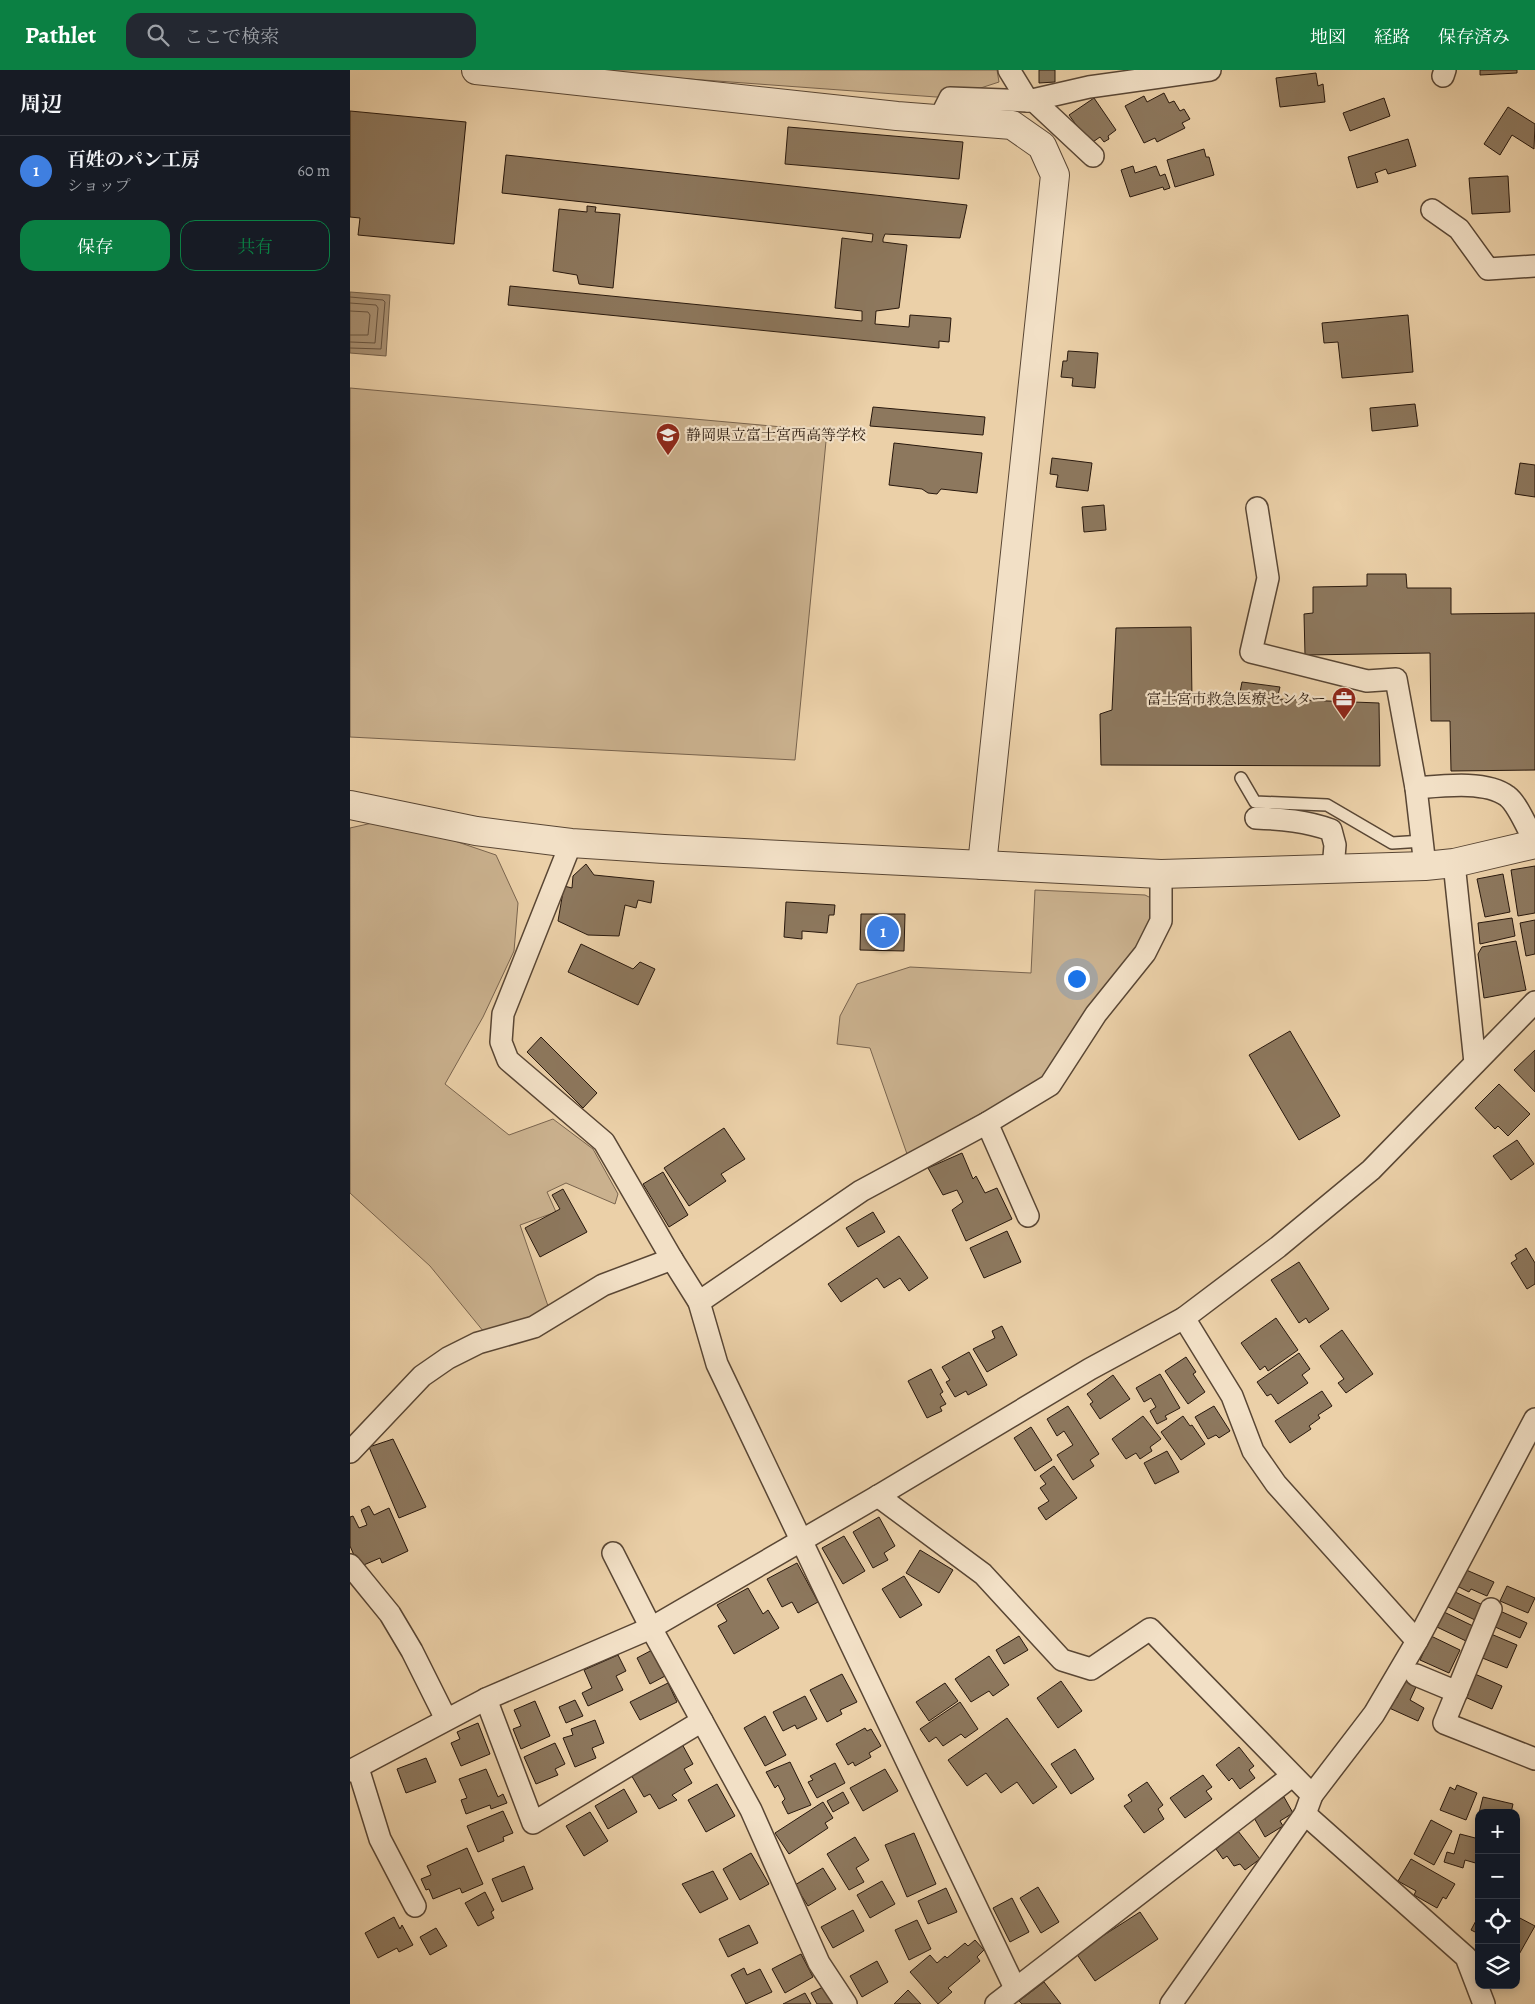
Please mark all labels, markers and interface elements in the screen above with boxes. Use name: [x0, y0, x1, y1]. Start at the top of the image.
search box: [126, 13, 476, 58]
text: Pathlet: [25, 19, 96, 51]
icon: search: [144, 21, 172, 49]
text: ここで検索: [184, 24, 279, 50]
text: 地図: [1310, 25, 1346, 49]
text: 経路: [1374, 25, 1410, 49]
text: 保存済み: [1438, 25, 1510, 49]
text: 周辺: [20, 90, 62, 118]
text: 百姓のパン工房: [67, 147, 200, 173]
text: 1: [33, 160, 39, 182]
text: 60 m: [298, 160, 330, 182]
text: ショップ: [67, 175, 131, 197]
button: 保存: [20, 220, 170, 271]
button: 共有: [180, 220, 330, 271]
school or university icon: 静岡県立富士宮西高等学校: [655, 422, 681, 456]
place label: 静岡県立富士宮西高等学校: [686, 425, 866, 445]
office icon: 富士宮市救急医療センター: [1331, 686, 1357, 720]
place label: 富士宮市救急医療センター: [1147, 689, 1326, 709]
pin: 1: [867, 913, 899, 951]
your location: [1064, 966, 1090, 992]
map controls: [1475, 1809, 1520, 1989]
button: +: [1475, 1809, 1520, 1854]
button: −: [1475, 1854, 1520, 1899]
button: locate: [1475, 1899, 1520, 1944]
button: layers: [1475, 1944, 1520, 1989]

